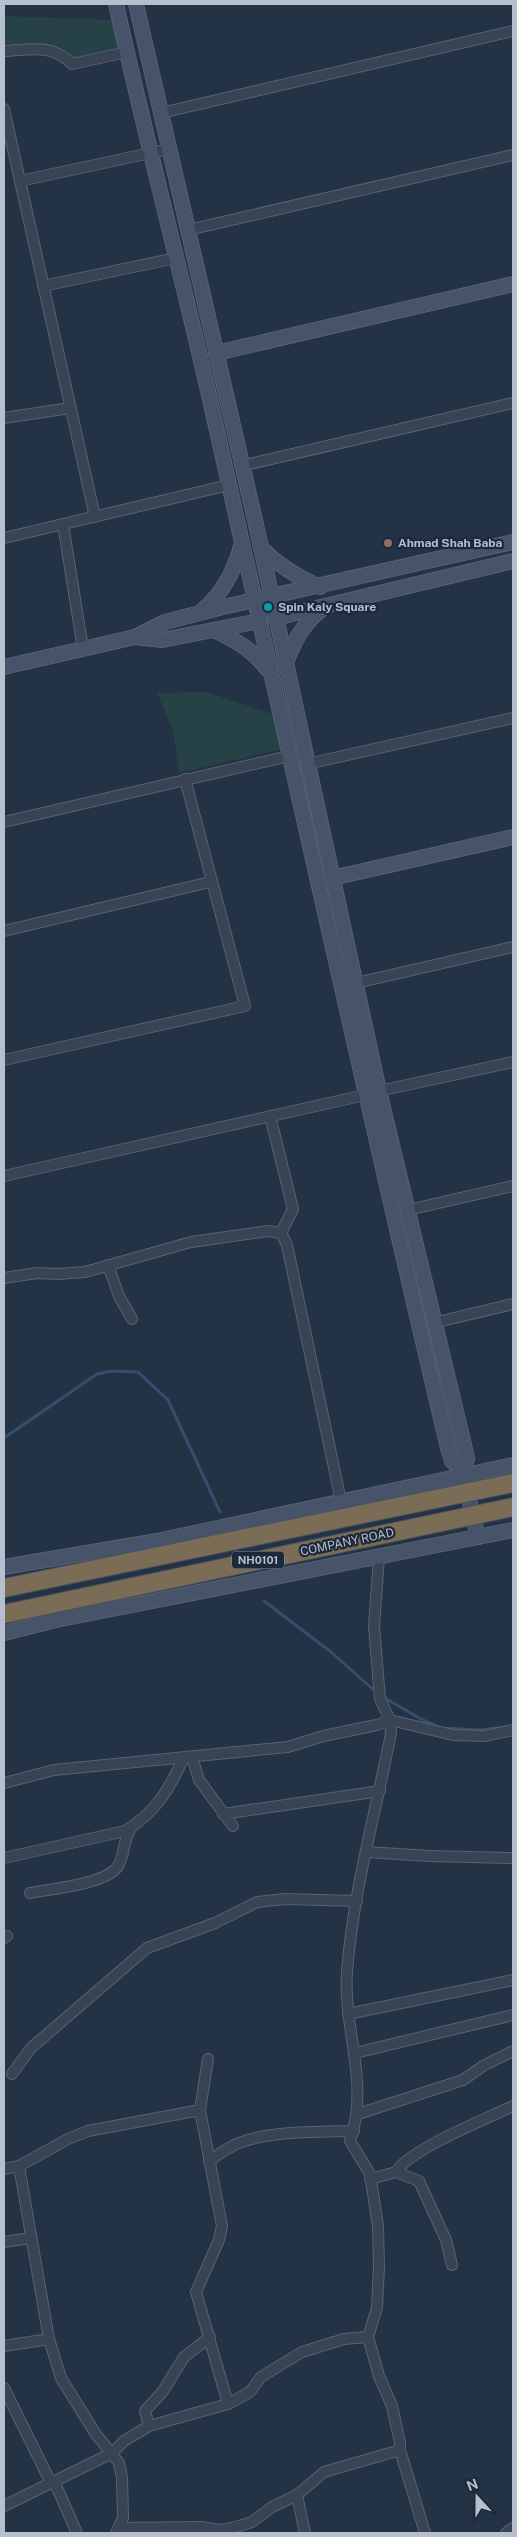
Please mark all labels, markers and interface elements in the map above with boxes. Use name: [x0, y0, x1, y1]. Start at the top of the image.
place label: Ahmad Shah Baba: [398, 536, 503, 550]
marker: Ahmad Shah Baba: [382, 537, 394, 549]
place label: Spin Kaly Square: [278, 600, 376, 614]
marker: Spin Kaly Square: [262, 601, 274, 613]
street label: COMPANY ROAD: [299, 1525, 395, 1559]
road number: NH0101: [232, 1552, 284, 1568]
north arrow: [452, 2472, 502, 2522]
text: N: [464, 2475, 480, 2494]

